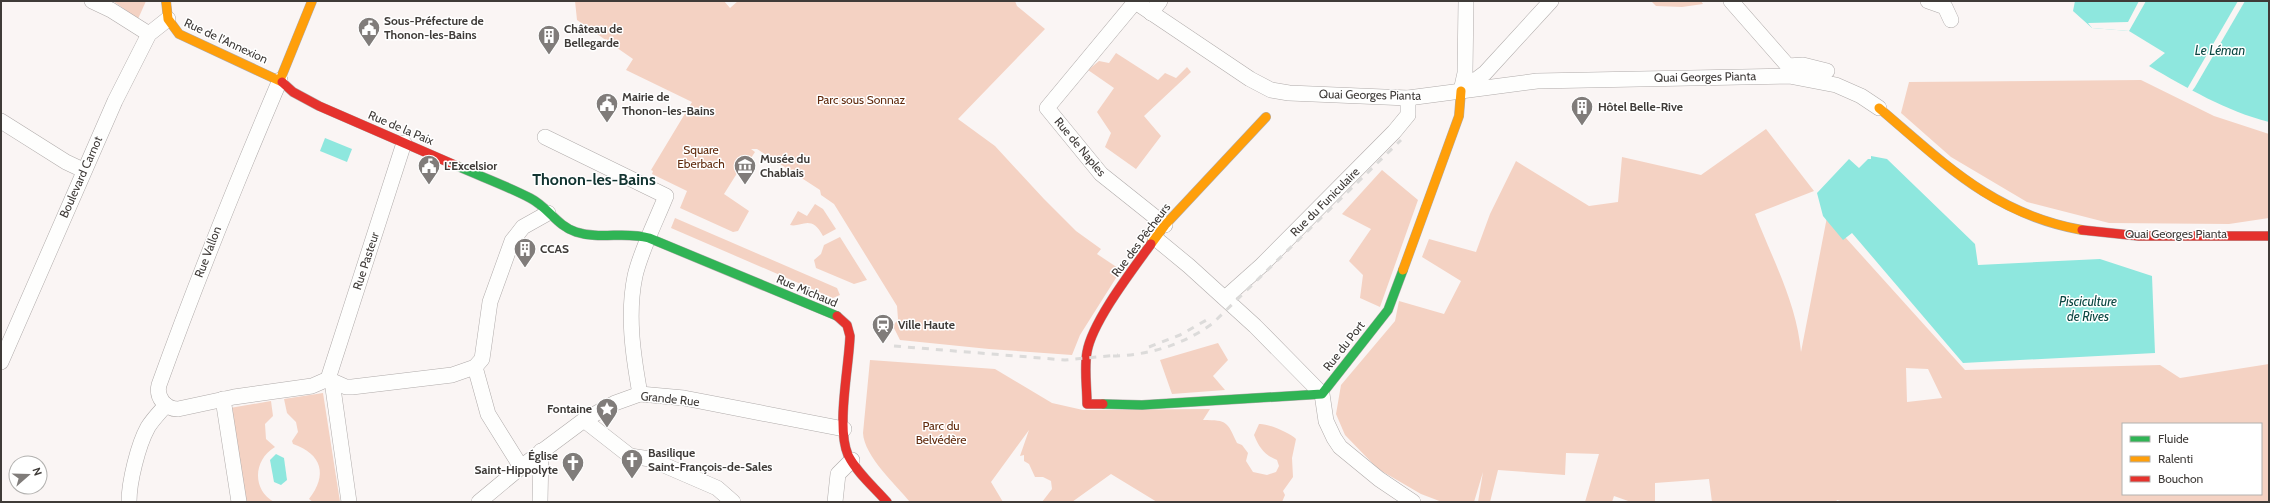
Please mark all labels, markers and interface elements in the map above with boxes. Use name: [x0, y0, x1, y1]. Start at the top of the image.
place label: Sous-Préfecture de Thonon-les-Bains: [384, 13, 484, 42]
street label: Rue de l'Annexion: [182, 15, 271, 67]
public building icon: Sous-Préfecture de Thonon-les-Bains: [356, 15, 382, 48]
place label: Château de Bellegarde: [564, 21, 622, 50]
building icon: Château de Bellegarde: [536, 23, 562, 56]
water label: Le Léman: [2195, 42, 2245, 58]
street label: Quai Georges Pianta: [1654, 68, 1756, 85]
street label: Quai Georges Pianta: [1319, 86, 1421, 103]
place label: Mairie de Thonon-les-Bains: [622, 89, 715, 118]
public building icon: Mairie de Thonon-les-Bains: [594, 91, 620, 124]
park label: Parc sous Sonnaz: [817, 92, 905, 107]
building icon: Hôtel Belle-Rive: [1569, 94, 1595, 127]
place label: Hôtel Belle-Rive: [1598, 99, 1683, 114]
street label: Rue de la Paix: [366, 107, 436, 148]
street label: Rue de Naples: [1051, 114, 1109, 179]
street label: Boulevard Carnot: [56, 134, 105, 220]
park label: Square Eberbach: [677, 142, 725, 171]
place label: Musée du Chablais: [760, 151, 810, 180]
public building icon: L'Excelsior: [416, 153, 442, 186]
museum icon: Musée du Chablais: [732, 153, 758, 186]
place label: L'Excelsior: [444, 158, 497, 173]
street label: Rue du Funiculaire: [1287, 164, 1362, 239]
district label: Thonon-les-Bains: [532, 170, 656, 189]
street label: Rue des Pêcheurs: [1108, 200, 1173, 280]
street label: Rue Vallon: [191, 224, 224, 280]
street label: Quai Georges Pianta: [2125, 226, 2227, 241]
street label: Rue Pasteur: [349, 230, 382, 292]
building icon: CCAS: [512, 236, 538, 269]
place label: CCAS: [540, 241, 569, 256]
street label: Rue Michaud: [774, 271, 840, 310]
water label: Pisciculture de Rives: [2059, 293, 2117, 324]
station icon: Ville Haute: [870, 312, 896, 345]
place label: Ville Haute: [898, 317, 955, 332]
street label: Rue du Port: [1320, 318, 1368, 374]
street label: Grande Rue: [640, 388, 700, 409]
place icon: Fontaine: [594, 396, 620, 429]
place label: Fontaine: [547, 401, 592, 416]
park label: Parc du Belvédère: [916, 418, 966, 447]
legend: [2122, 423, 2262, 495]
text: Fluide: [2158, 431, 2189, 446]
place label: Basilique Saint-François-de-Sales: [648, 445, 772, 474]
church icon: Basilique Saint-François-de-Sales: [619, 447, 645, 480]
place label: Église Saint-Hippolyte: [475, 448, 558, 477]
church icon: Église Saint-Hippolyte: [560, 450, 586, 483]
text: Ralenti: [2158, 451, 2193, 466]
north arrow: [8, 455, 48, 495]
text: N: [29, 466, 45, 478]
text: Bouchon: [2158, 471, 2204, 486]

